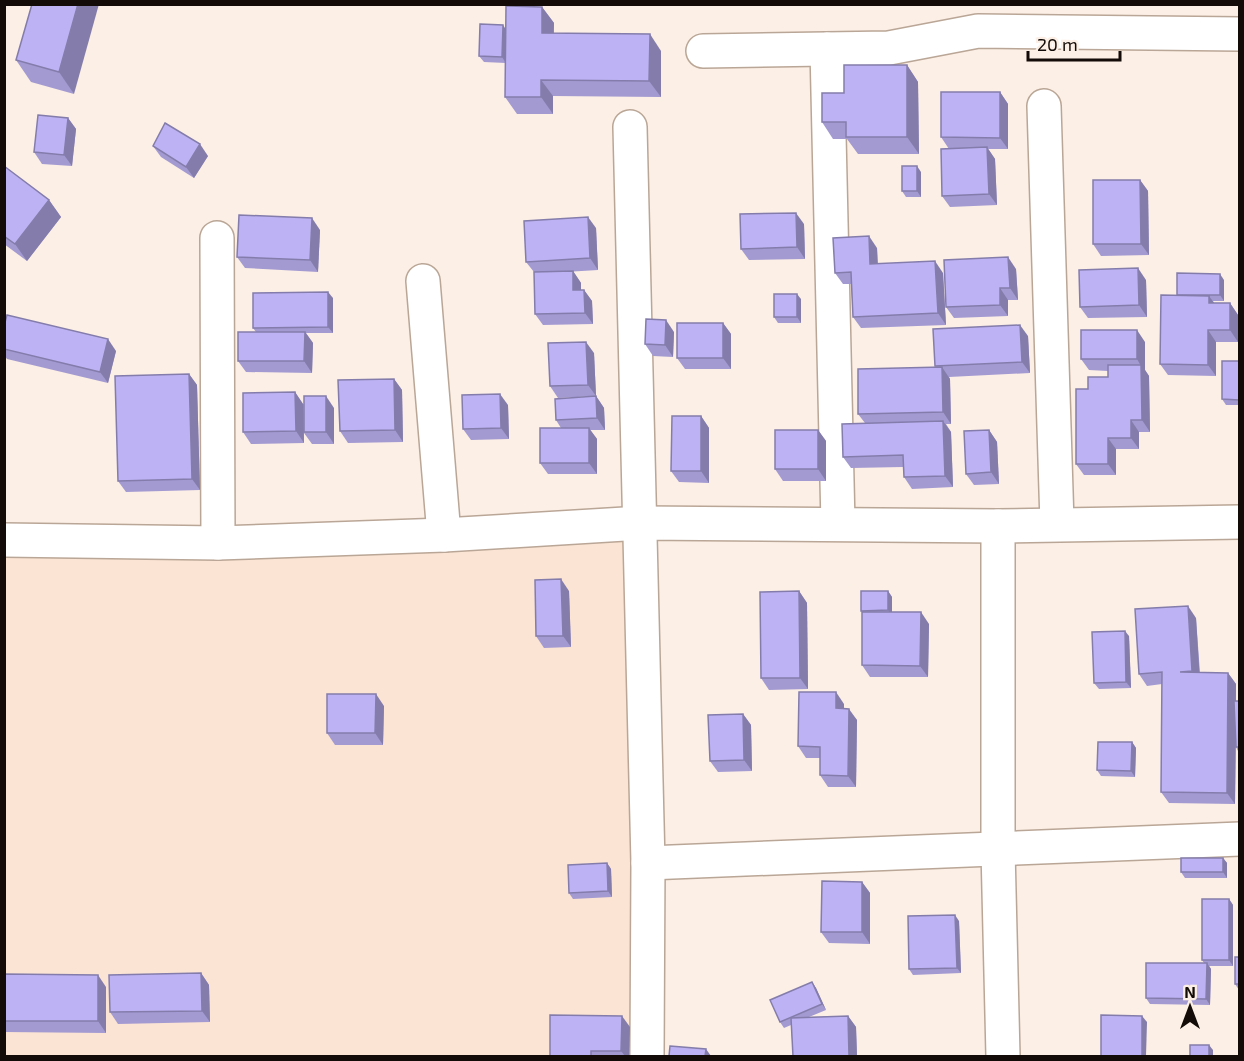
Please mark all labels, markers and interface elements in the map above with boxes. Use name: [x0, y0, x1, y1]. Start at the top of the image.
scale bar: [1028, 24, 1120, 62]
text: 20 m: [1037, 33, 1078, 55]
north arrow: [1160, 977, 1220, 1037]
text: N: [1184, 982, 1196, 1001]

